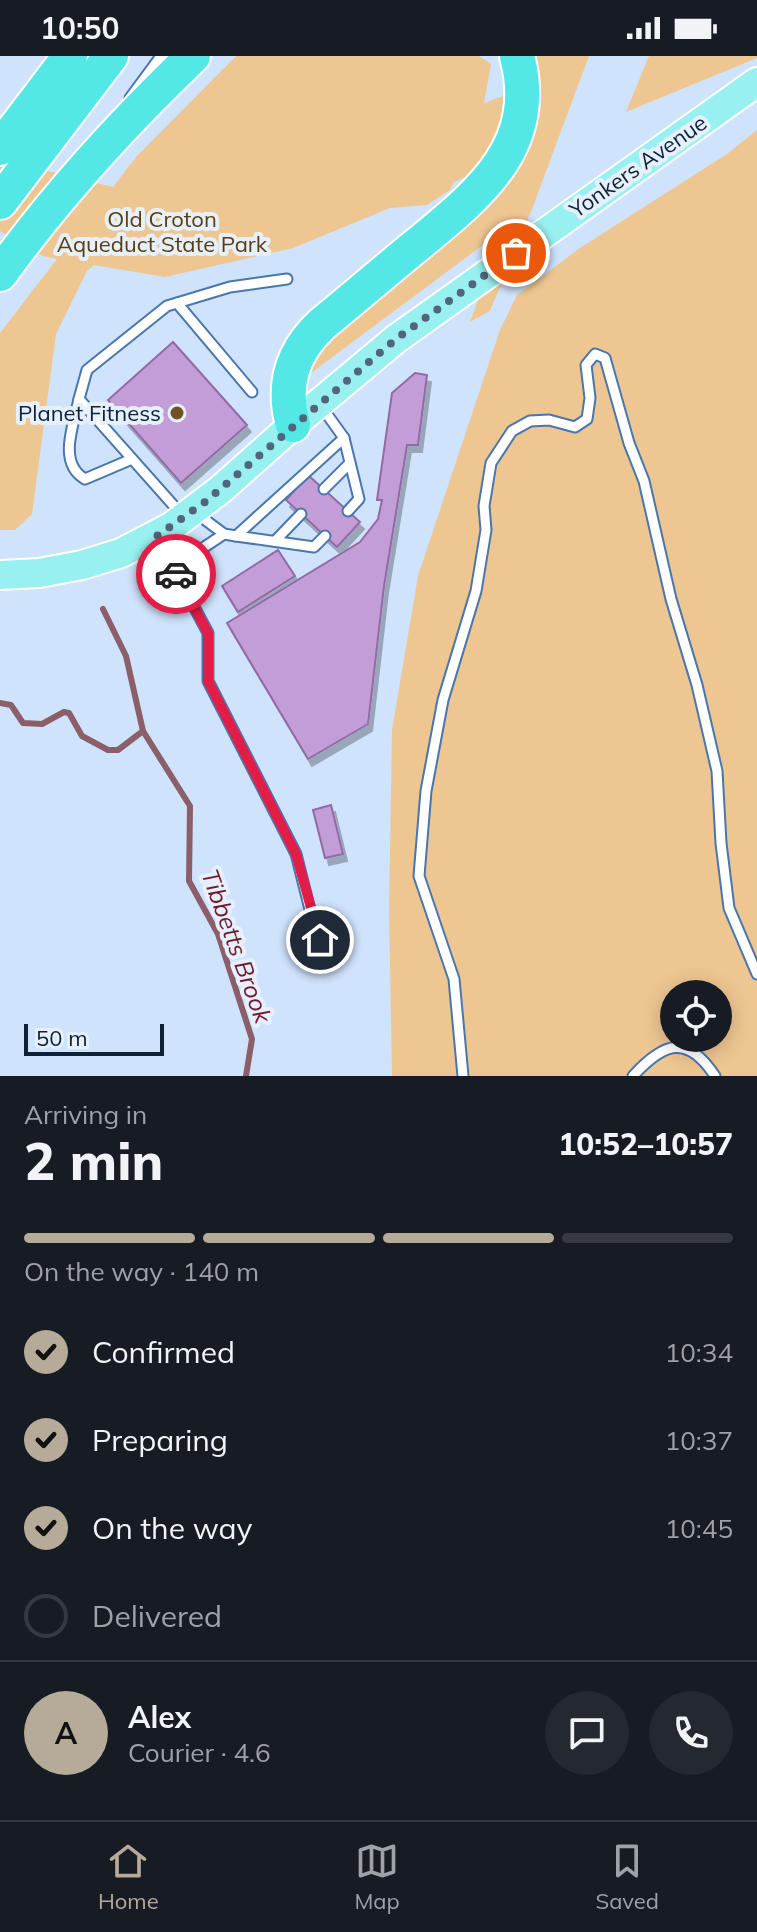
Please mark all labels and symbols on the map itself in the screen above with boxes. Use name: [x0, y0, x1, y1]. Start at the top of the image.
street label: Yonkers Avenue: [563, 108, 712, 224]
park label: Old Croton Aqueduct State Park: [57, 205, 268, 258]
pin: [482, 219, 550, 287]
place label: Planet Fitness: [18, 399, 161, 427]
marker: Planet Fitness: [168, 404, 186, 422]
courier: [136, 534, 216, 614]
water label: Tibbetts Brook: [195, 865, 279, 1028]
pin: [286, 906, 354, 974]
scale bar: [24, 1020, 164, 1056]

